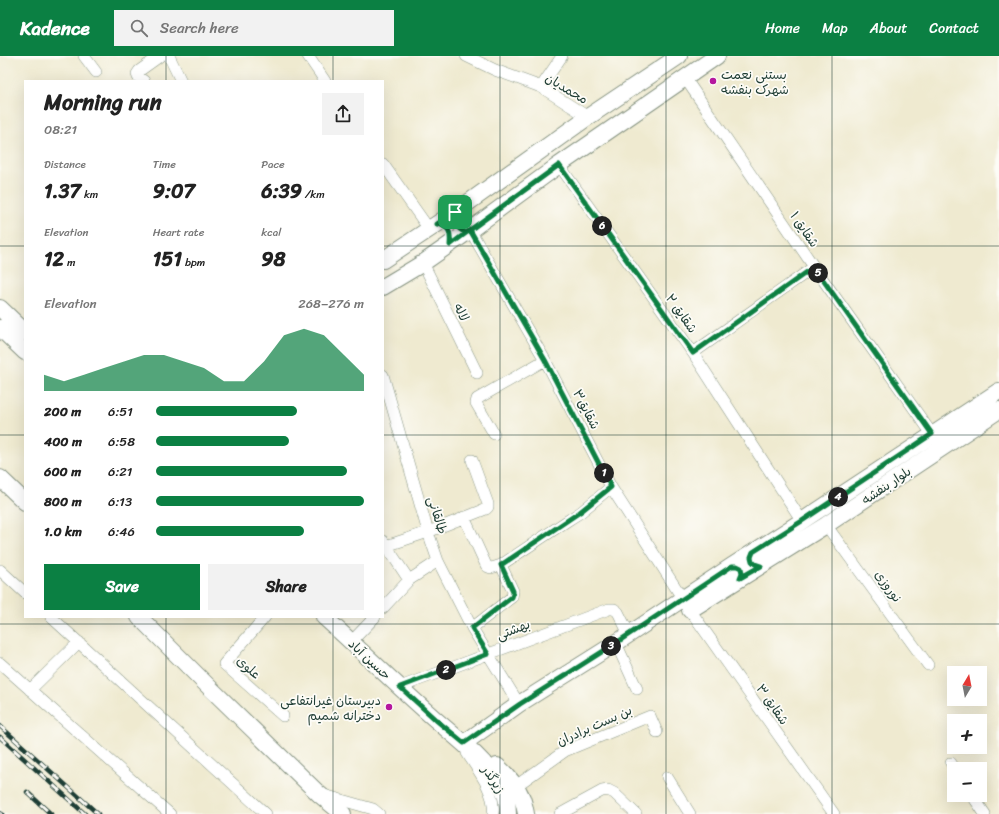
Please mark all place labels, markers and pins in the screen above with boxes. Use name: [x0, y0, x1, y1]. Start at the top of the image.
place label: بستنی نعمت شهرک بنفشه: [721, 63, 789, 101]
marker: بستنی نعمت شهرک بنفشه: [708, 76, 718, 86]
pin: [438, 195, 472, 229]
pin: 6: [592, 216, 612, 236]
pin: 5: [808, 263, 828, 283]
pin: 1: [594, 463, 614, 483]
pin: 4: [828, 487, 848, 507]
pin: 3: [601, 636, 621, 656]
pin: 2: [436, 660, 456, 680]
place label: دبیرستان غیرانتفاعی دخترانه شمیم: [280, 689, 381, 727]
marker: دبیرستان غیرانتفاعی دخترانه شمیم: [384, 702, 394, 712]

